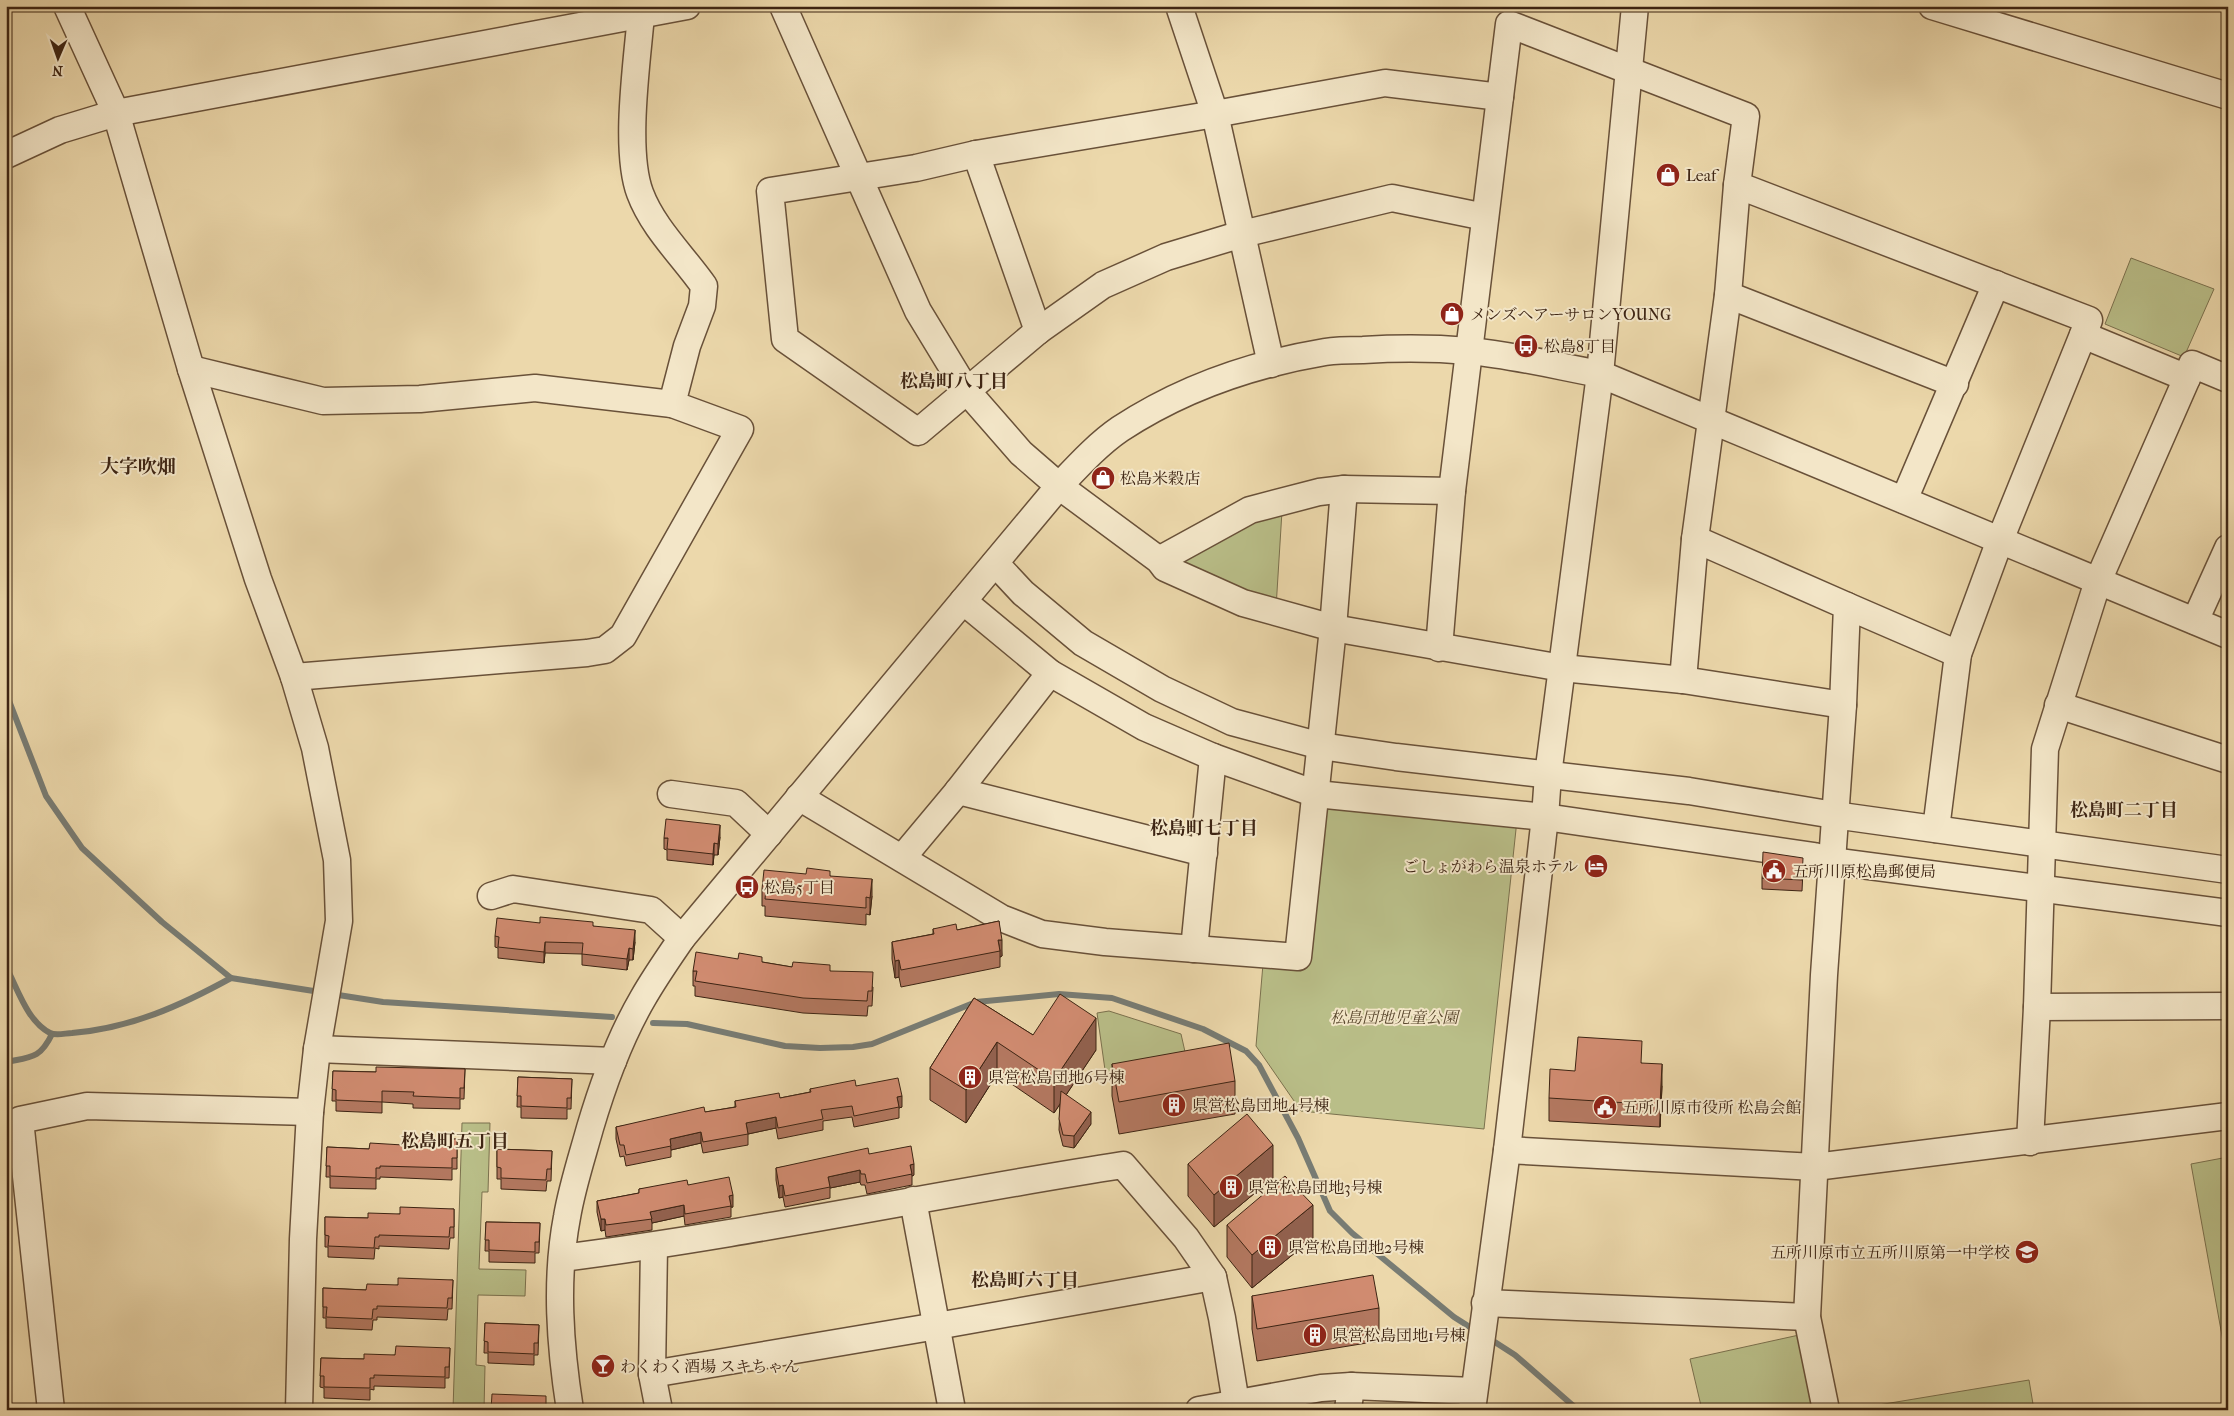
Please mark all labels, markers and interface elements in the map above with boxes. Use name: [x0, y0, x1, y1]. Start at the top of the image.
north arrow: [32, 32, 82, 82]
text: N: [52, 62, 63, 79]
shop icon: Leaf: [1655, 162, 1681, 188]
place label: Leaf: [1686, 166, 1720, 185]
shop icon: メンズヘアーサロンYOUNG: [1439, 301, 1465, 327]
place label: メンズヘアーサロンYOUNG: [1470, 305, 1671, 324]
bus stop icon: 松島8丁目: [1513, 333, 1539, 359]
place label: 松島8丁目: [1544, 337, 1616, 356]
district label: 松島町八丁目: [900, 371, 1008, 392]
district label: 大字吹畑: [100, 456, 176, 478]
shop icon: 松島米穀店: [1090, 465, 1116, 491]
place label: 松島米穀店: [1120, 469, 1200, 488]
district label: 松島町二丁目: [2070, 800, 2178, 821]
district label: 松島町七丁目: [1150, 818, 1258, 839]
hotel icon: ごしょがわら温泉ホテル: [1583, 853, 1609, 879]
place label: ごしょがわら温泉ホテル: [1403, 857, 1578, 876]
public building icon: 五所川原松島郵便局: [1761, 858, 1787, 884]
place label: 五所川原松島郵便局: [1792, 862, 1936, 881]
bus stop icon: 松島5丁目: [734, 874, 760, 900]
place label: 松島5丁目: [764, 878, 835, 897]
park label: 松島団地児童公園: [1330, 1008, 1461, 1027]
building icon: 県営松島団地6号棟: [957, 1064, 983, 1090]
place label: 県営松島団地6号棟: [988, 1068, 1125, 1087]
building icon: 県営松島団地4号棟: [1161, 1092, 1187, 1118]
public building icon: 五所川原市役所 松島会館: [1592, 1094, 1618, 1120]
place label: 県営松島団地4号棟: [1192, 1096, 1329, 1115]
place label: 五所川原市役所 松島会館: [1622, 1098, 1801, 1117]
district label: 松島町五丁目: [401, 1131, 509, 1152]
building icon: 県営松島団地3号棟: [1218, 1174, 1244, 1200]
place label: 県営松島団地3号棟: [1248, 1178, 1383, 1197]
building icon: 県営松島団地2号棟: [1257, 1234, 1283, 1260]
place label: 県営松島団地2号棟: [1288, 1238, 1424, 1257]
school or university icon: 五所川原市立五所川原第一中学校: [2014, 1239, 2040, 1265]
place label: 五所川原市立五所川原第一中学校: [1770, 1243, 2010, 1262]
district label: 松島町六丁目: [971, 1270, 1079, 1291]
building icon: 県営松島団地1号棟: [1302, 1322, 1328, 1348]
place label: 県営松島団地1号棟: [1332, 1326, 1466, 1345]
bar icon: わくわく酒場 スキちゃん: [590, 1353, 616, 1379]
place label: わくわく酒場 スキちゃん: [620, 1357, 799, 1376]

